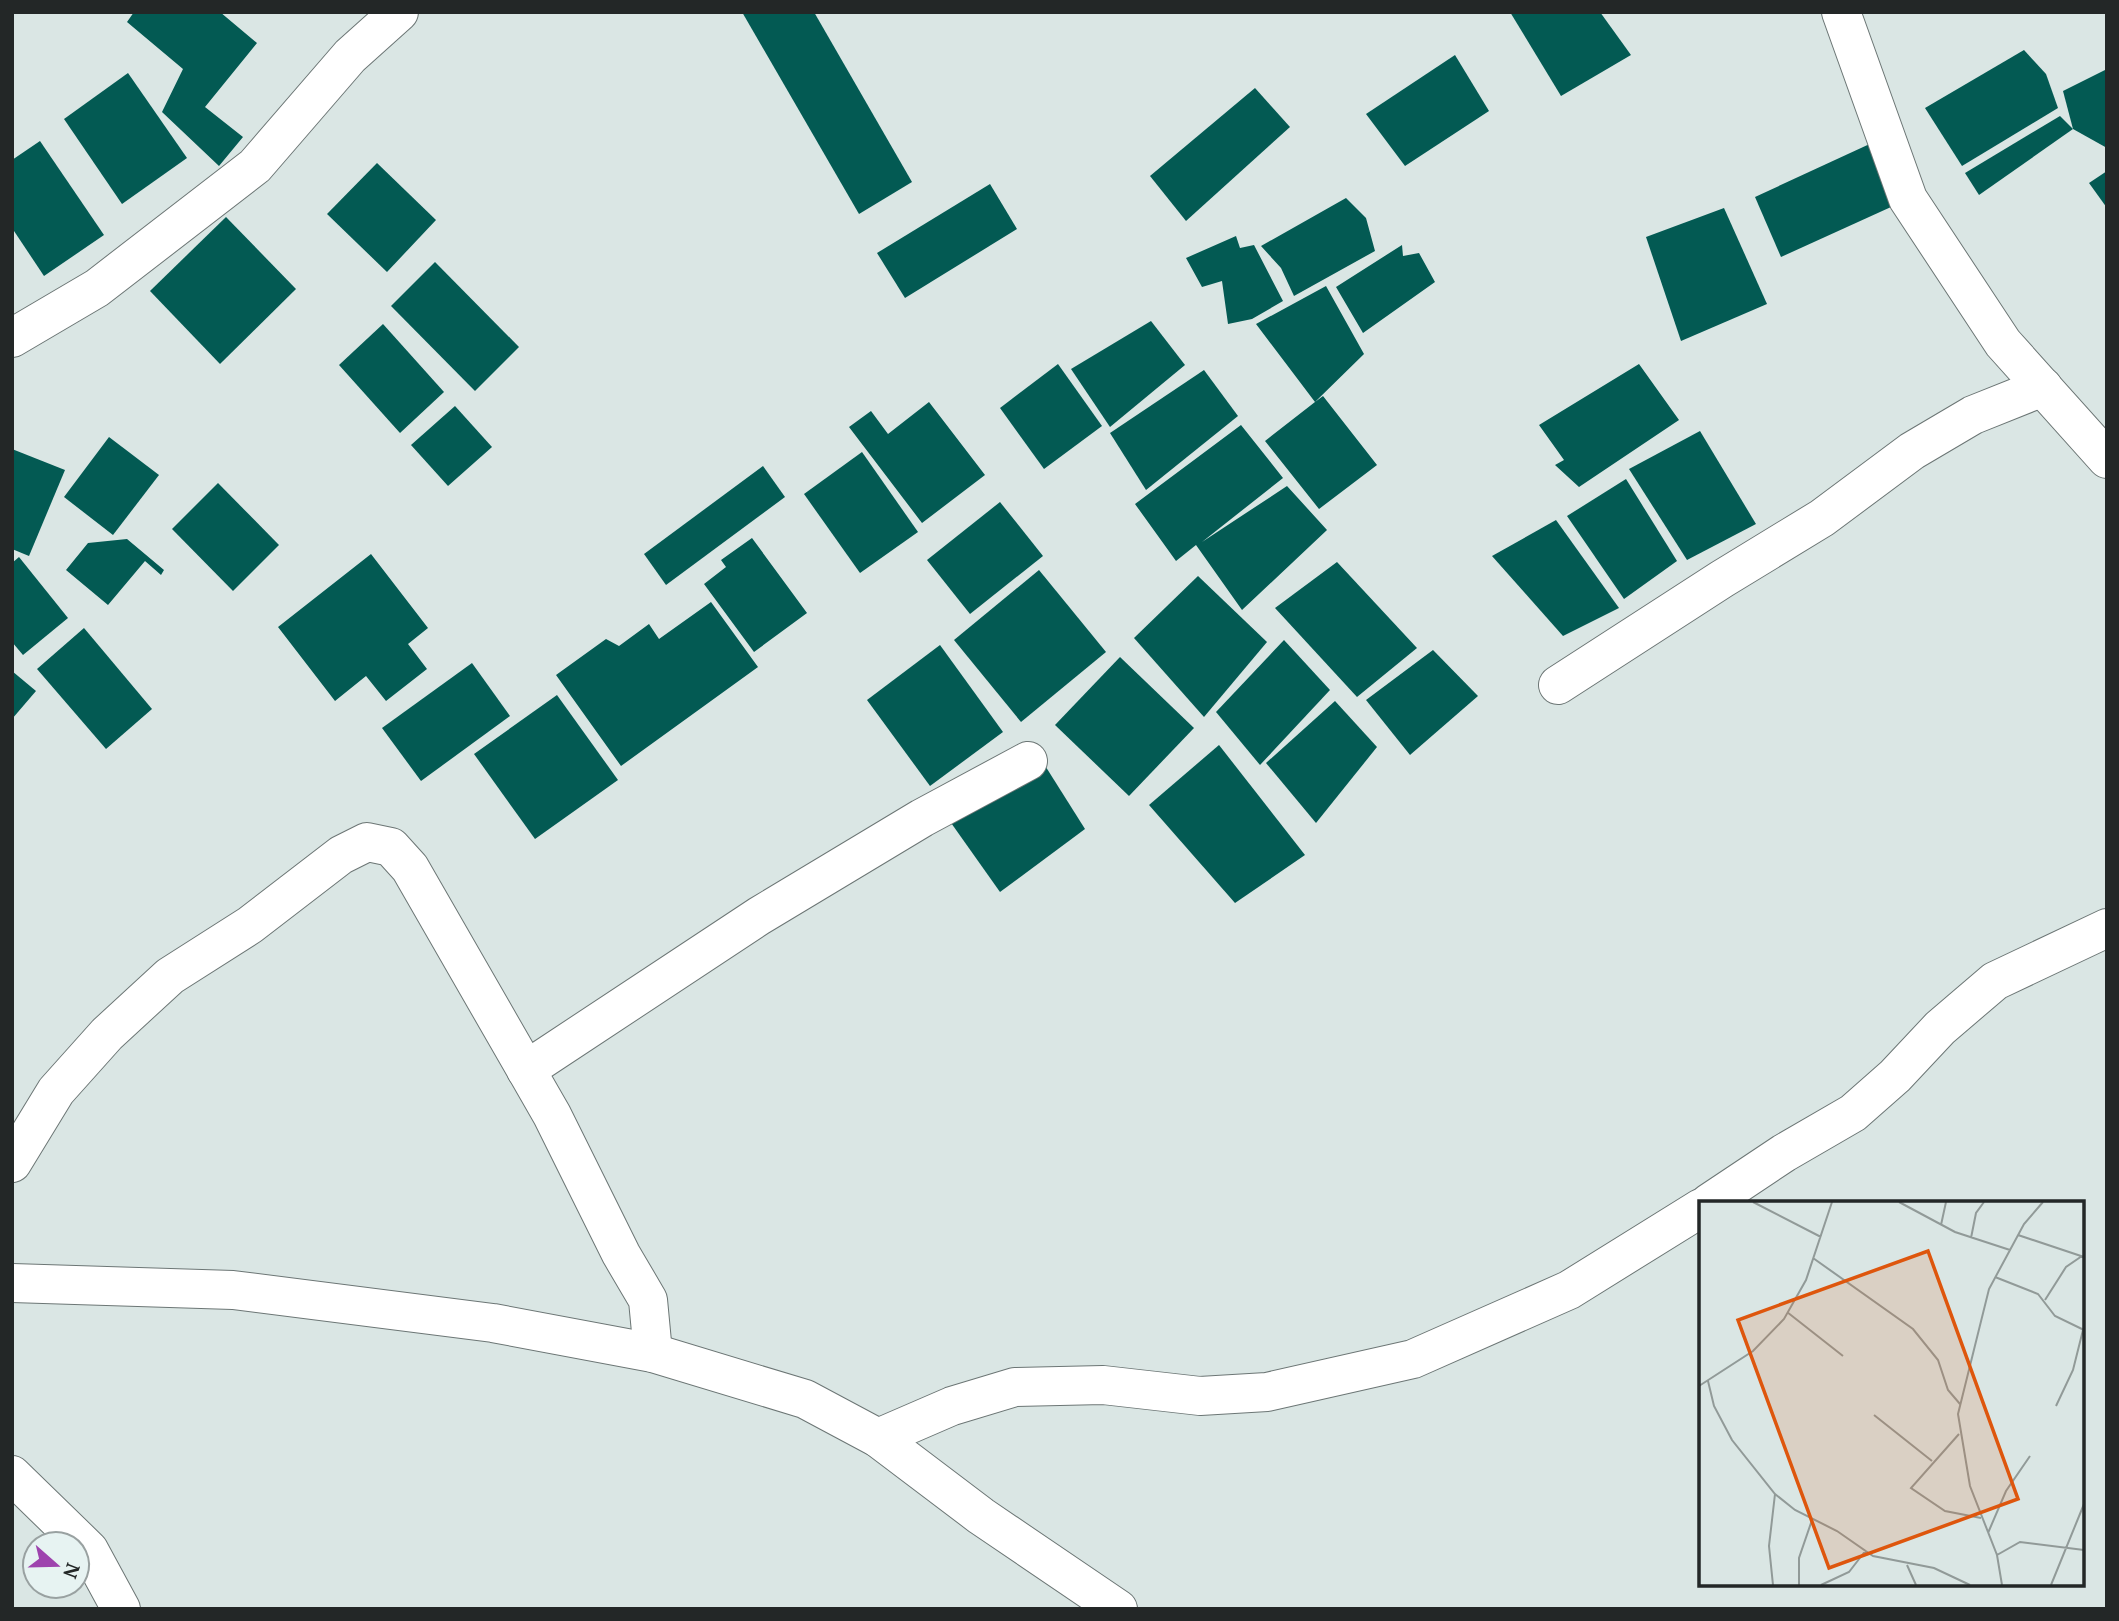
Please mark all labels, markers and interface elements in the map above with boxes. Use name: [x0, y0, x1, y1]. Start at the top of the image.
inset map: [1699, 1201, 2084, 1586]
north arrow: [21, 1530, 91, 1600]
text: N: [58, 1560, 87, 1583]

